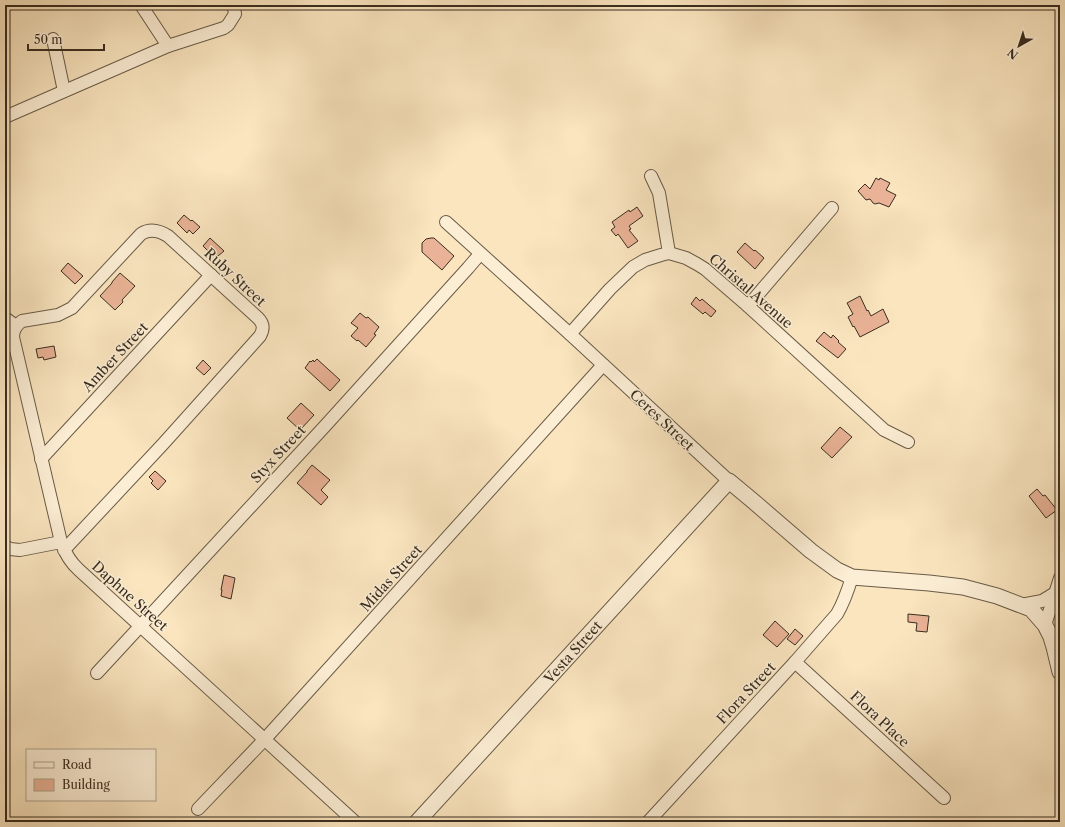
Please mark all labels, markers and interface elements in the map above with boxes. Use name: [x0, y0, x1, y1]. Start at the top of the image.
scale bar: [28, 26, 104, 52]
north arrow: [999, 26, 1039, 66]
text: 50 m: [34, 32, 63, 47]
text: N: [1004, 45, 1021, 62]
street label: Ruby Street: [200, 244, 270, 310]
street label: Christal Avenue: [705, 250, 797, 332]
street label: Amber Street: [77, 318, 152, 396]
street label: Ceres Street: [626, 386, 698, 454]
street label: Styx Street: [247, 421, 309, 487]
street label: Midas Street: [356, 541, 426, 615]
street label: Daphne Street: [88, 557, 172, 635]
street label: Vesta Street: [539, 617, 606, 688]
street label: Flora Street: [713, 658, 779, 728]
street label: Flora Place: [847, 687, 914, 751]
legend: [26, 749, 156, 801]
text: Road: [62, 757, 92, 772]
text: Building: [62, 777, 110, 792]

